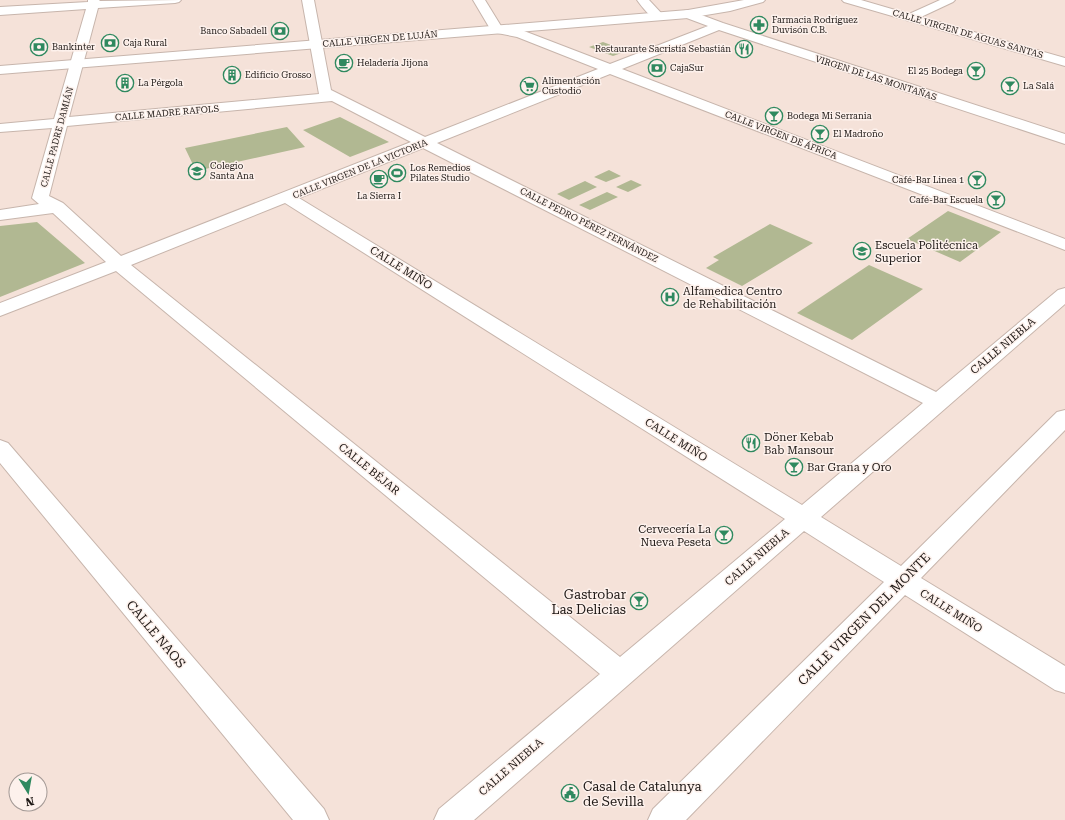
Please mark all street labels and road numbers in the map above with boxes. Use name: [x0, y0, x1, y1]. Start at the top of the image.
street label: CALLE VIRGEN DE AGUAS SANTAS: [892, 8, 1045, 60]
street label: CALLE VIRGEN DE LUJÁN: [322, 28, 438, 49]
street label: VIRGEN DE LAS MONTAÑAS: [814, 53, 939, 103]
street label: CALLE PADRE DAMIÁN: [38, 86, 75, 188]
street label: CALLE MADRE RAFOLS: [115, 103, 220, 123]
street label: CALLE VIRGEN DE ÁFRICA: [724, 108, 839, 161]
street label: CALLE VIRGEN DE LA VICTORIA: [291, 137, 429, 201]
street label: CALLE PEDRO PÉREZ FERNÁNDEZ: [518, 185, 661, 264]
street label: CALLE MIÑO: [367, 244, 435, 293]
street label: CALLE NIEBLA: [968, 315, 1038, 377]
street label: CALLE MIÑO: [642, 416, 710, 465]
street label: CALLE BÉJAR: [336, 440, 403, 498]
street label: CALLE NIEBLA: [722, 525, 792, 588]
street label: CALLE VIRGEN DEL MONTE: [795, 550, 933, 688]
street label: CALLE MIÑO: [917, 587, 985, 636]
street label: CALLE NAOS: [123, 597, 189, 671]
street label: CALLE NIEBLA: [476, 735, 546, 798]

